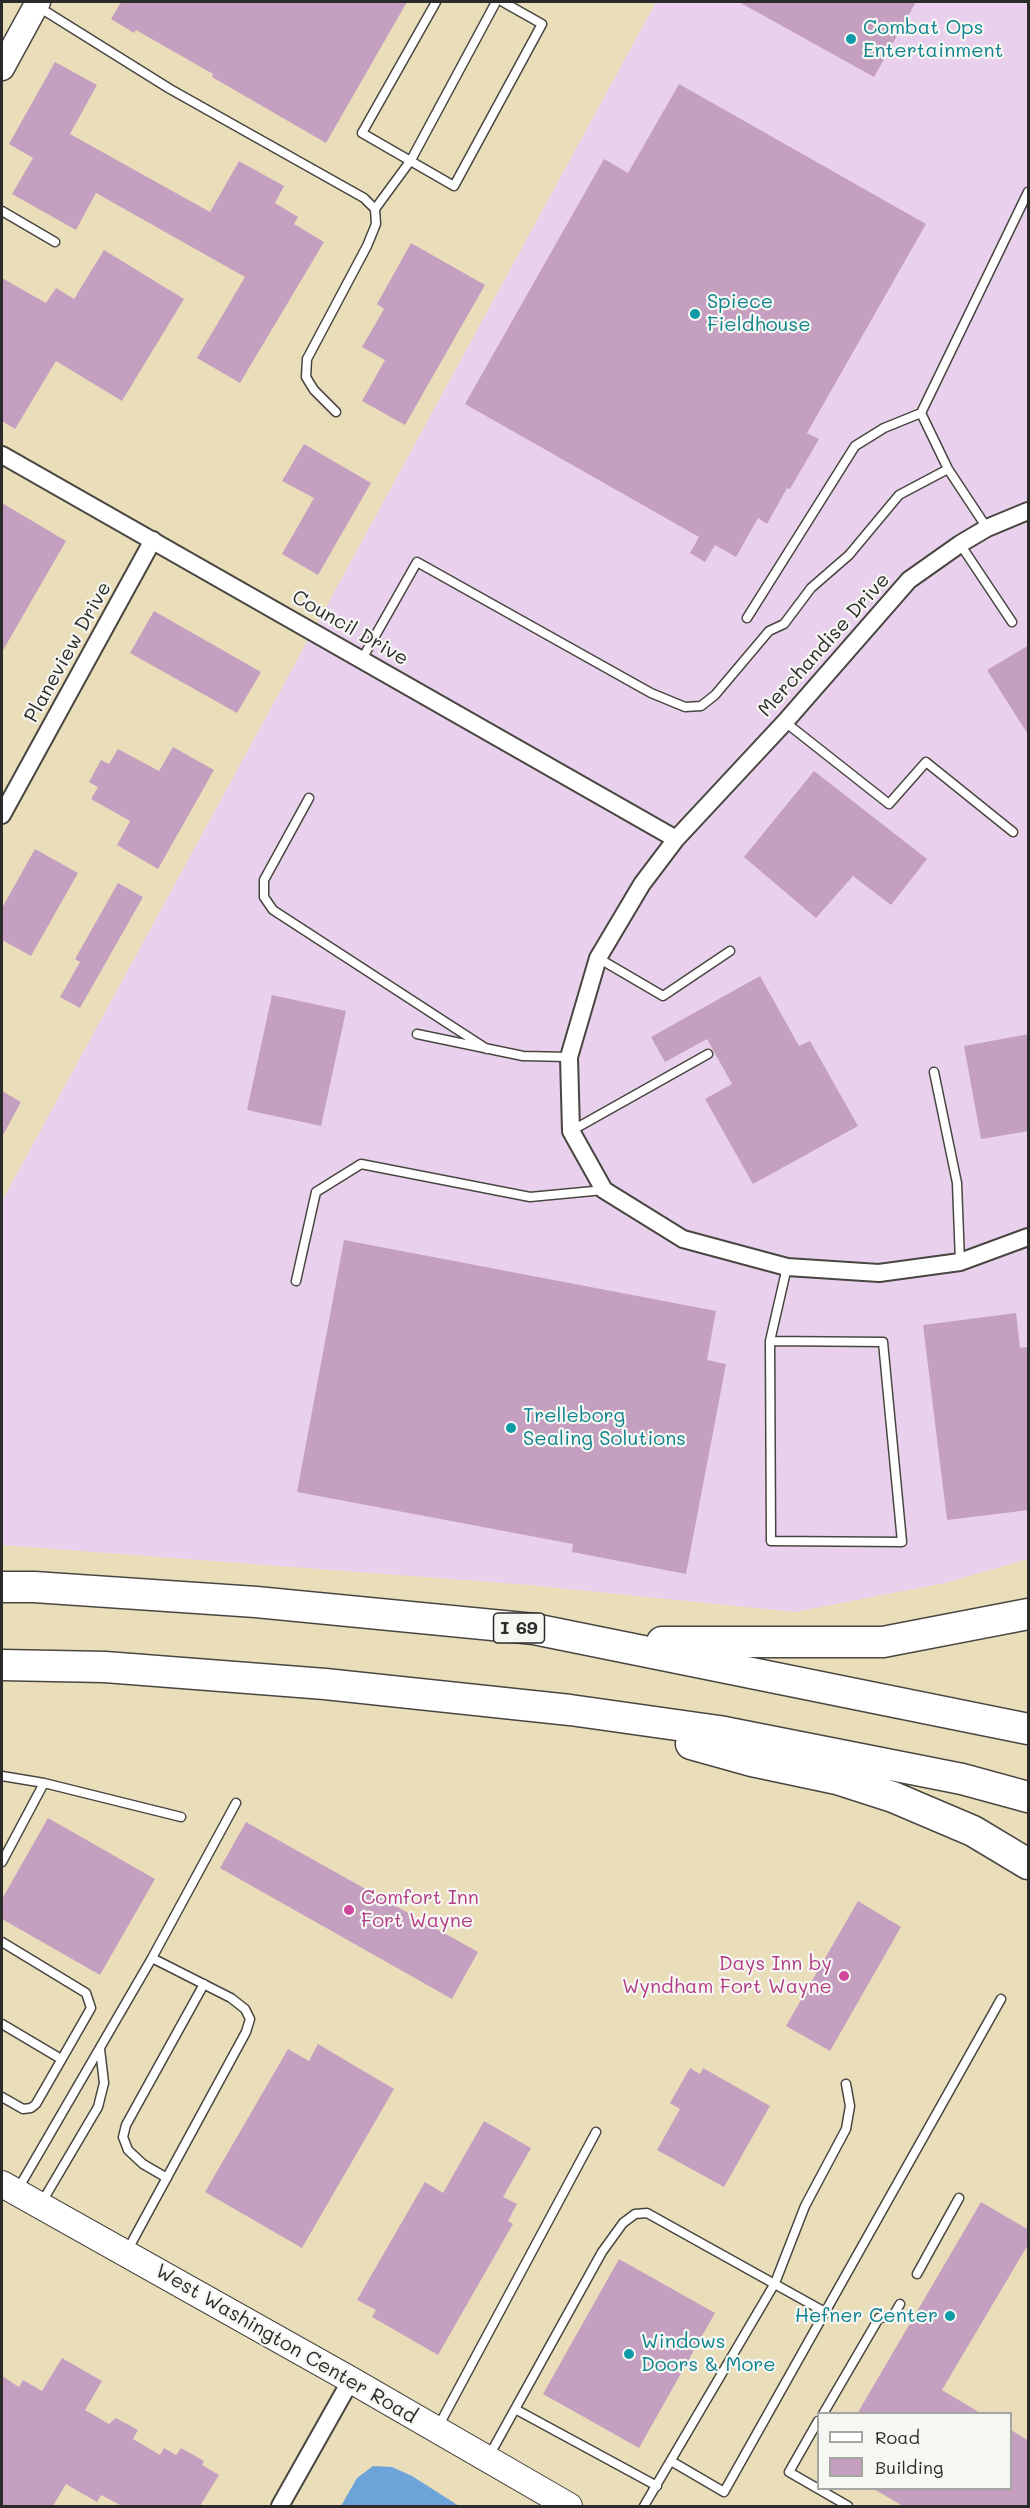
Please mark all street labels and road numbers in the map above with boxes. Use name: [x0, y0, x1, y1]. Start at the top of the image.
street label: Merchandise Drive: [753, 568, 895, 722]
street label: Planeview Drive: [19, 578, 117, 726]
street label: Council Drive: [288, 585, 412, 671]
road number: I 69: [494, 1613, 544, 1643]
street label: West Washington Center Road: [151, 2259, 421, 2429]

